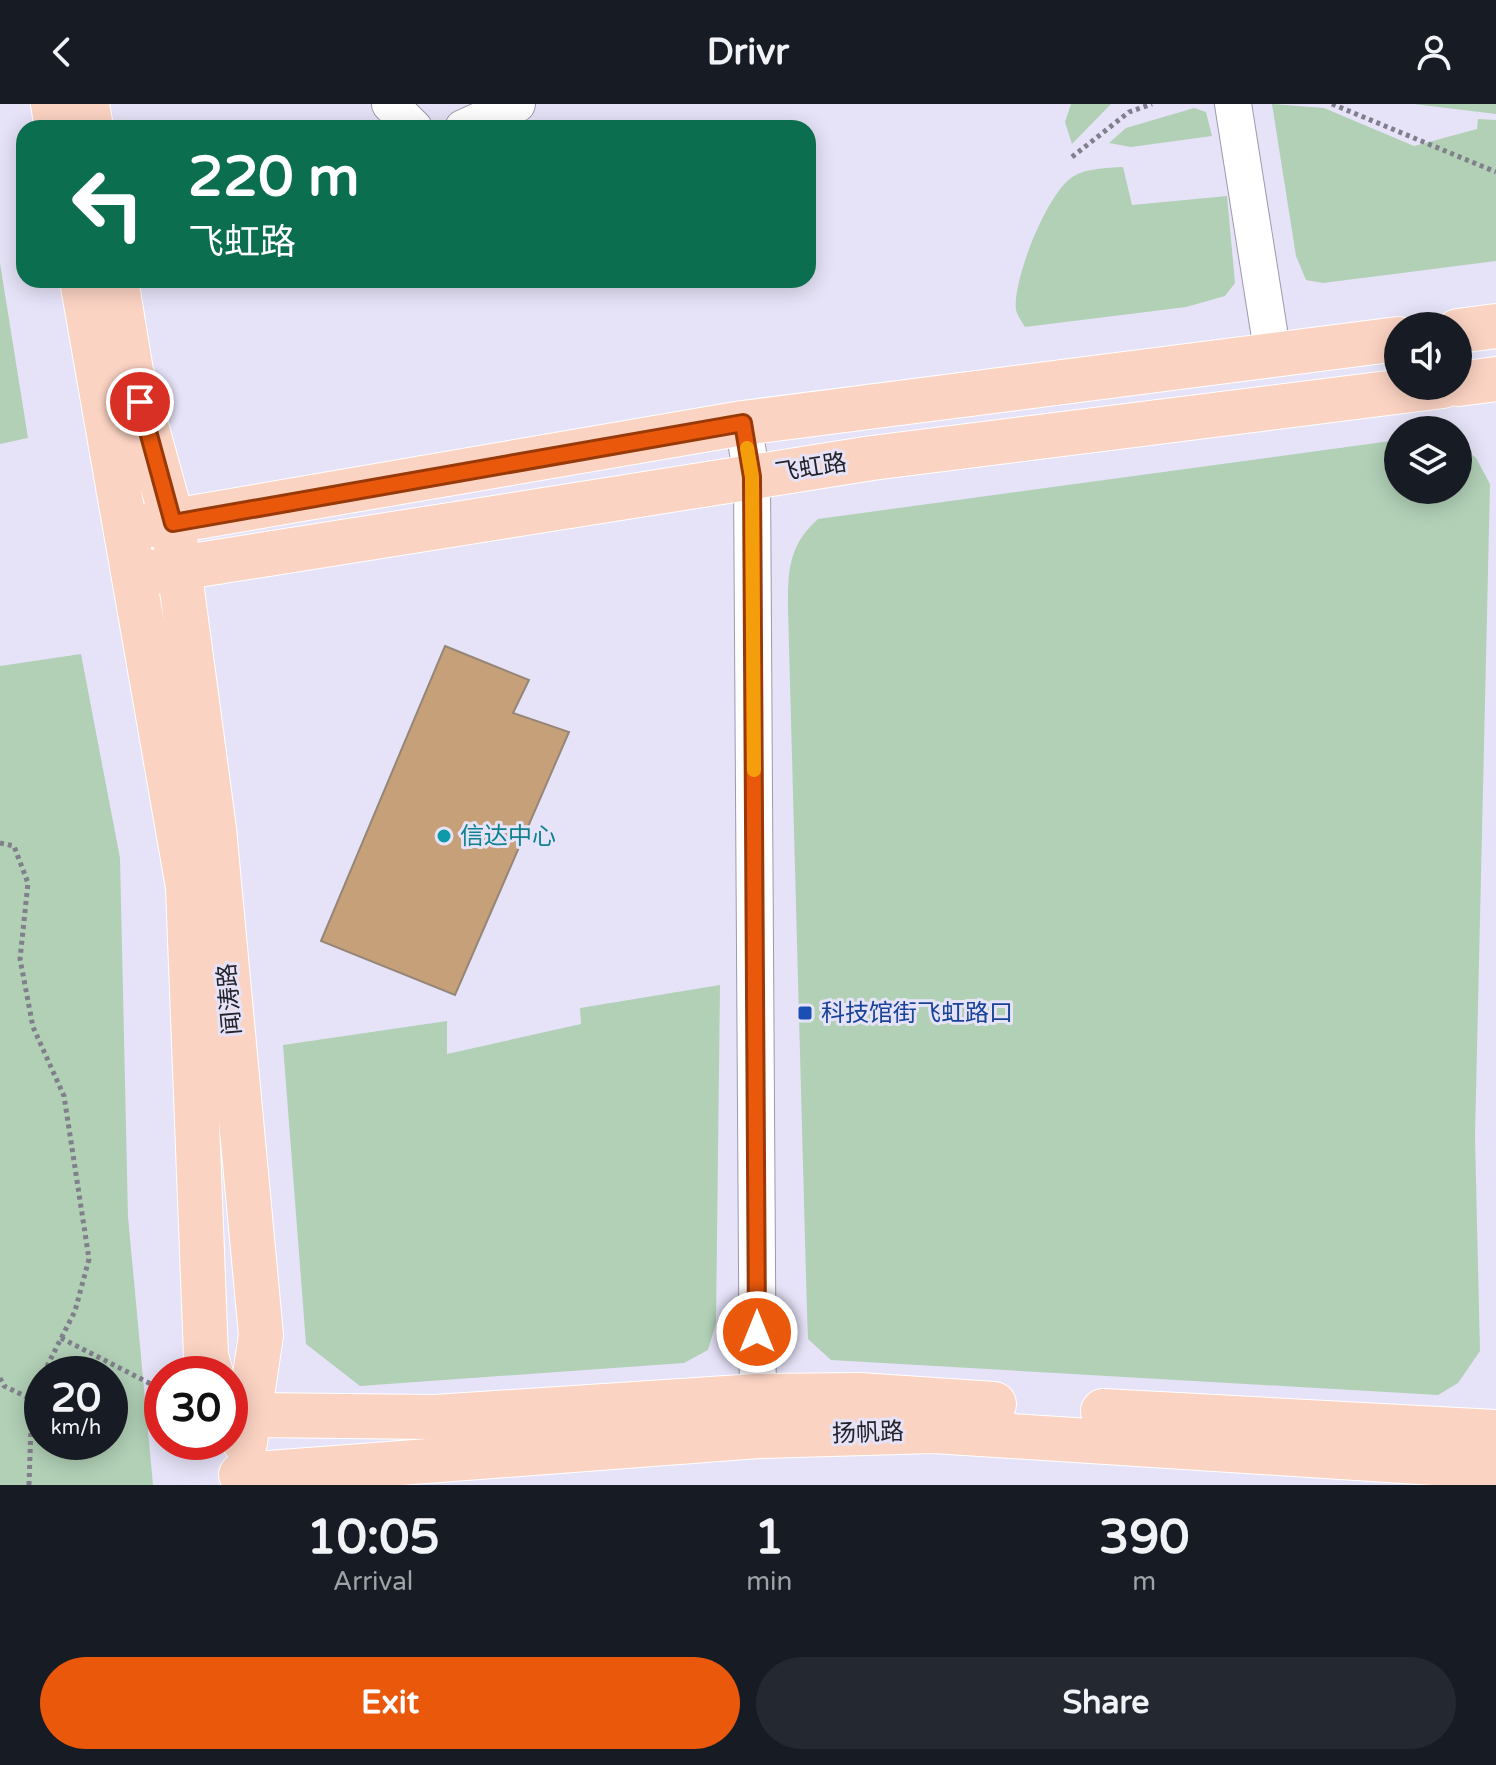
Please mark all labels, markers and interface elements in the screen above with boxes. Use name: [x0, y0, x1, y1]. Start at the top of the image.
icon: back: [40, 30, 84, 74]
icon: person: [1412, 30, 1456, 74]
text: Drivr: [707, 31, 789, 74]
text: 220 m: [188, 144, 359, 211]
icon: left: [56, 152, 160, 256]
text: 飞虹路: [188, 221, 296, 264]
map controls: [1384, 312, 1472, 504]
button: sound: [1384, 312, 1472, 400]
pin: [106, 368, 174, 436]
icon: arrive: [118, 380, 162, 424]
button: layers: [1384, 416, 1472, 504]
street label: 飞虹路: [773, 448, 849, 488]
place label: 信达中心: [460, 822, 556, 851]
marker: 信达中心: [435, 827, 453, 845]
street label: 闻涛路: [212, 962, 248, 1036]
place label: 科技馆街飞虹路口: [821, 999, 1013, 1028]
marker: 科技馆街飞虹路口: [796, 1004, 814, 1022]
position arrow: [715, 1290, 799, 1374]
speed limit sign: 30: [144, 1356, 248, 1460]
text: 20: [51, 1374, 101, 1422]
text: km/h: [51, 1416, 101, 1440]
street label: 扬帆路: [832, 1417, 904, 1449]
text: 10:05: [307, 1509, 440, 1567]
text: 1: [754, 1509, 784, 1567]
text: 390: [1099, 1509, 1189, 1567]
text: Arrival: [333, 1566, 413, 1597]
text: min: [746, 1566, 792, 1597]
text: m: [1132, 1566, 1156, 1597]
button: Exit: [40, 1657, 740, 1749]
button: Share: [756, 1657, 1456, 1749]

